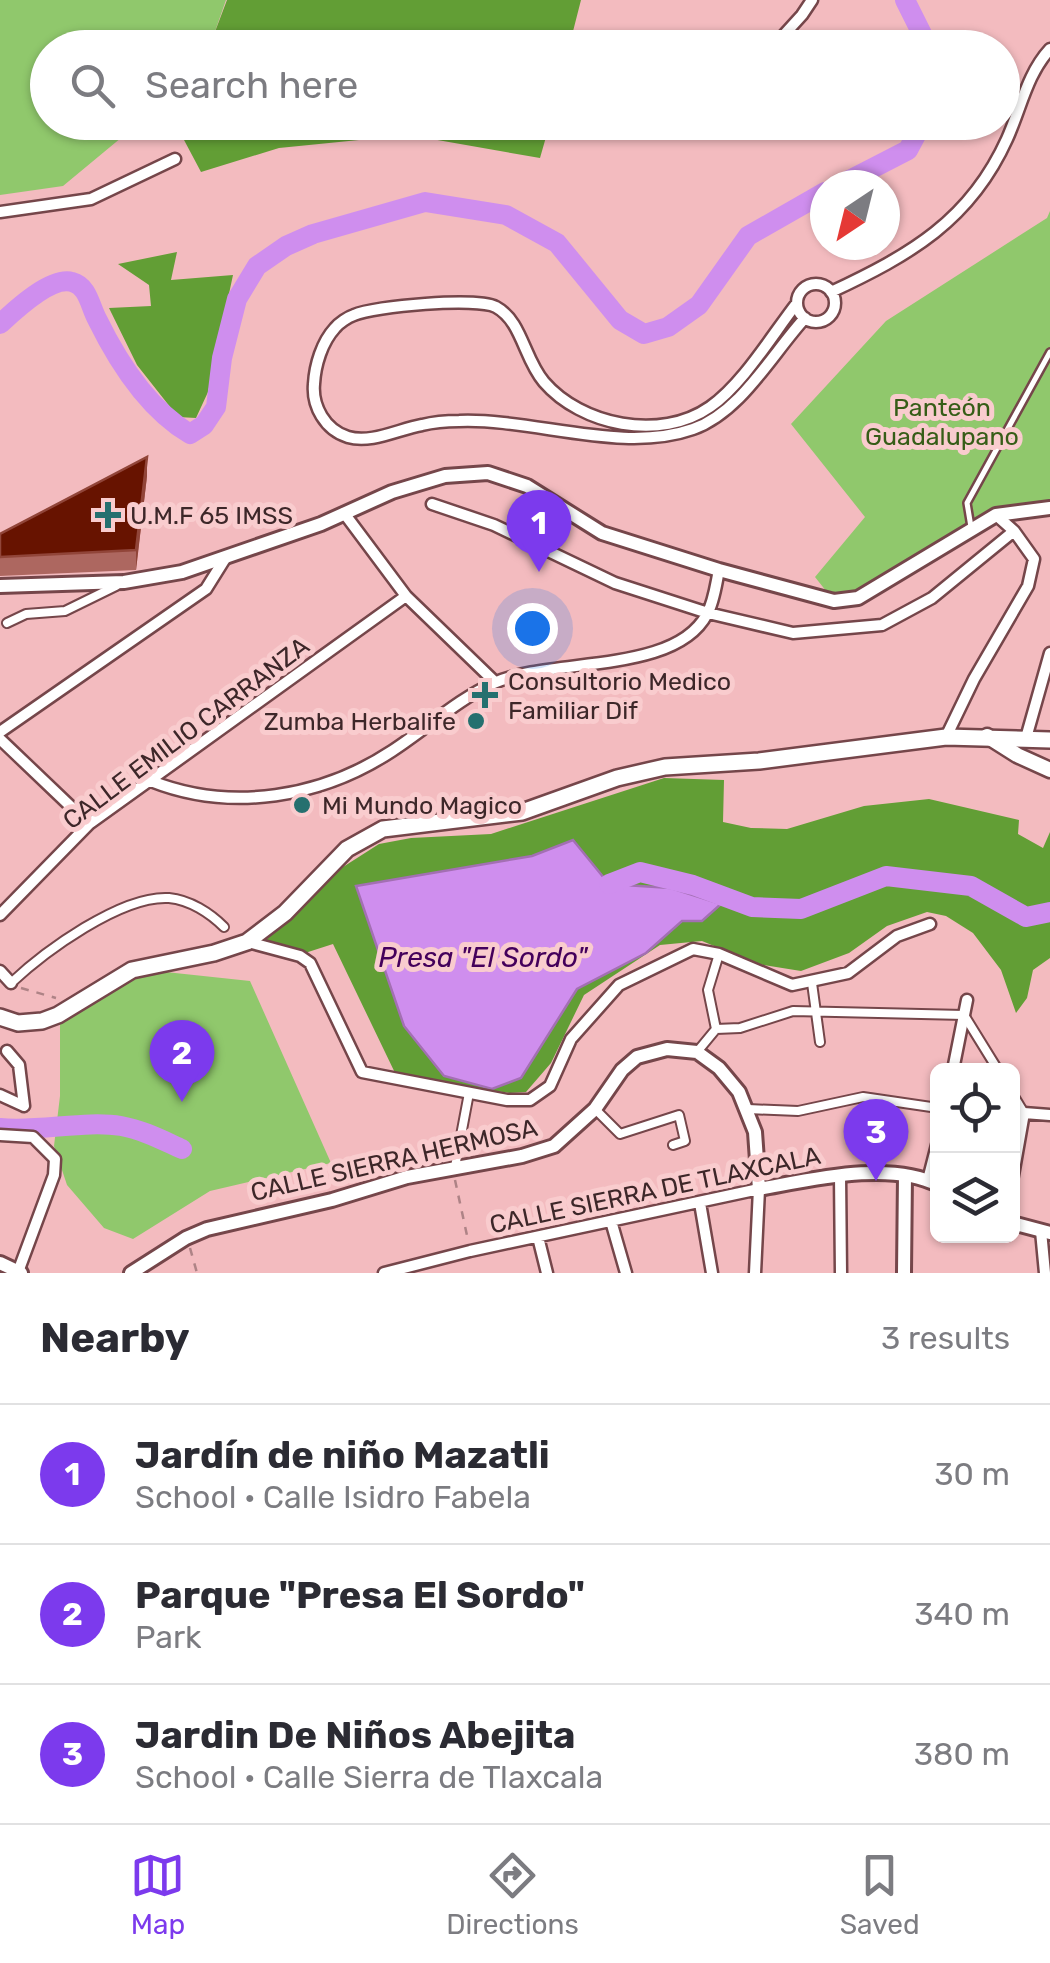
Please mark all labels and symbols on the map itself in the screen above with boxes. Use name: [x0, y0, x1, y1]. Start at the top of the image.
north arrow: [810, 170, 900, 260]
park label: Panteón Guadalupano: [865, 393, 1019, 451]
pin: 1: [506, 490, 572, 572]
place label: U.M.F 65 IMSS: [130, 501, 293, 530]
marker: U.M.F 65 IMSS: [95, 502, 121, 528]
your location: [507, 603, 558, 654]
street label: CALLE EMILIO CARRANZA: [57, 631, 315, 835]
place label: Consultorio Medico Familiar Dif: [508, 667, 731, 725]
marker: Consultorio Medico Familiar Dif: [472, 682, 498, 708]
place label: Zumba Herbalife: [264, 707, 456, 736]
marker: Zumba Herbalife: [465, 710, 487, 732]
place label: Mi Mundo Magico: [322, 791, 522, 820]
marker: Mi Mundo Magico: [291, 794, 313, 816]
water label: Presa "El Sordo": [379, 941, 589, 974]
pin: 2: [150, 1020, 214, 1102]
pin: 3: [844, 1098, 908, 1181]
street label: CALLE SIERRA HERMOSA: [248, 1113, 540, 1207]
street label: CALLE SIERRA DE TLAXCALA: [487, 1141, 823, 1239]

